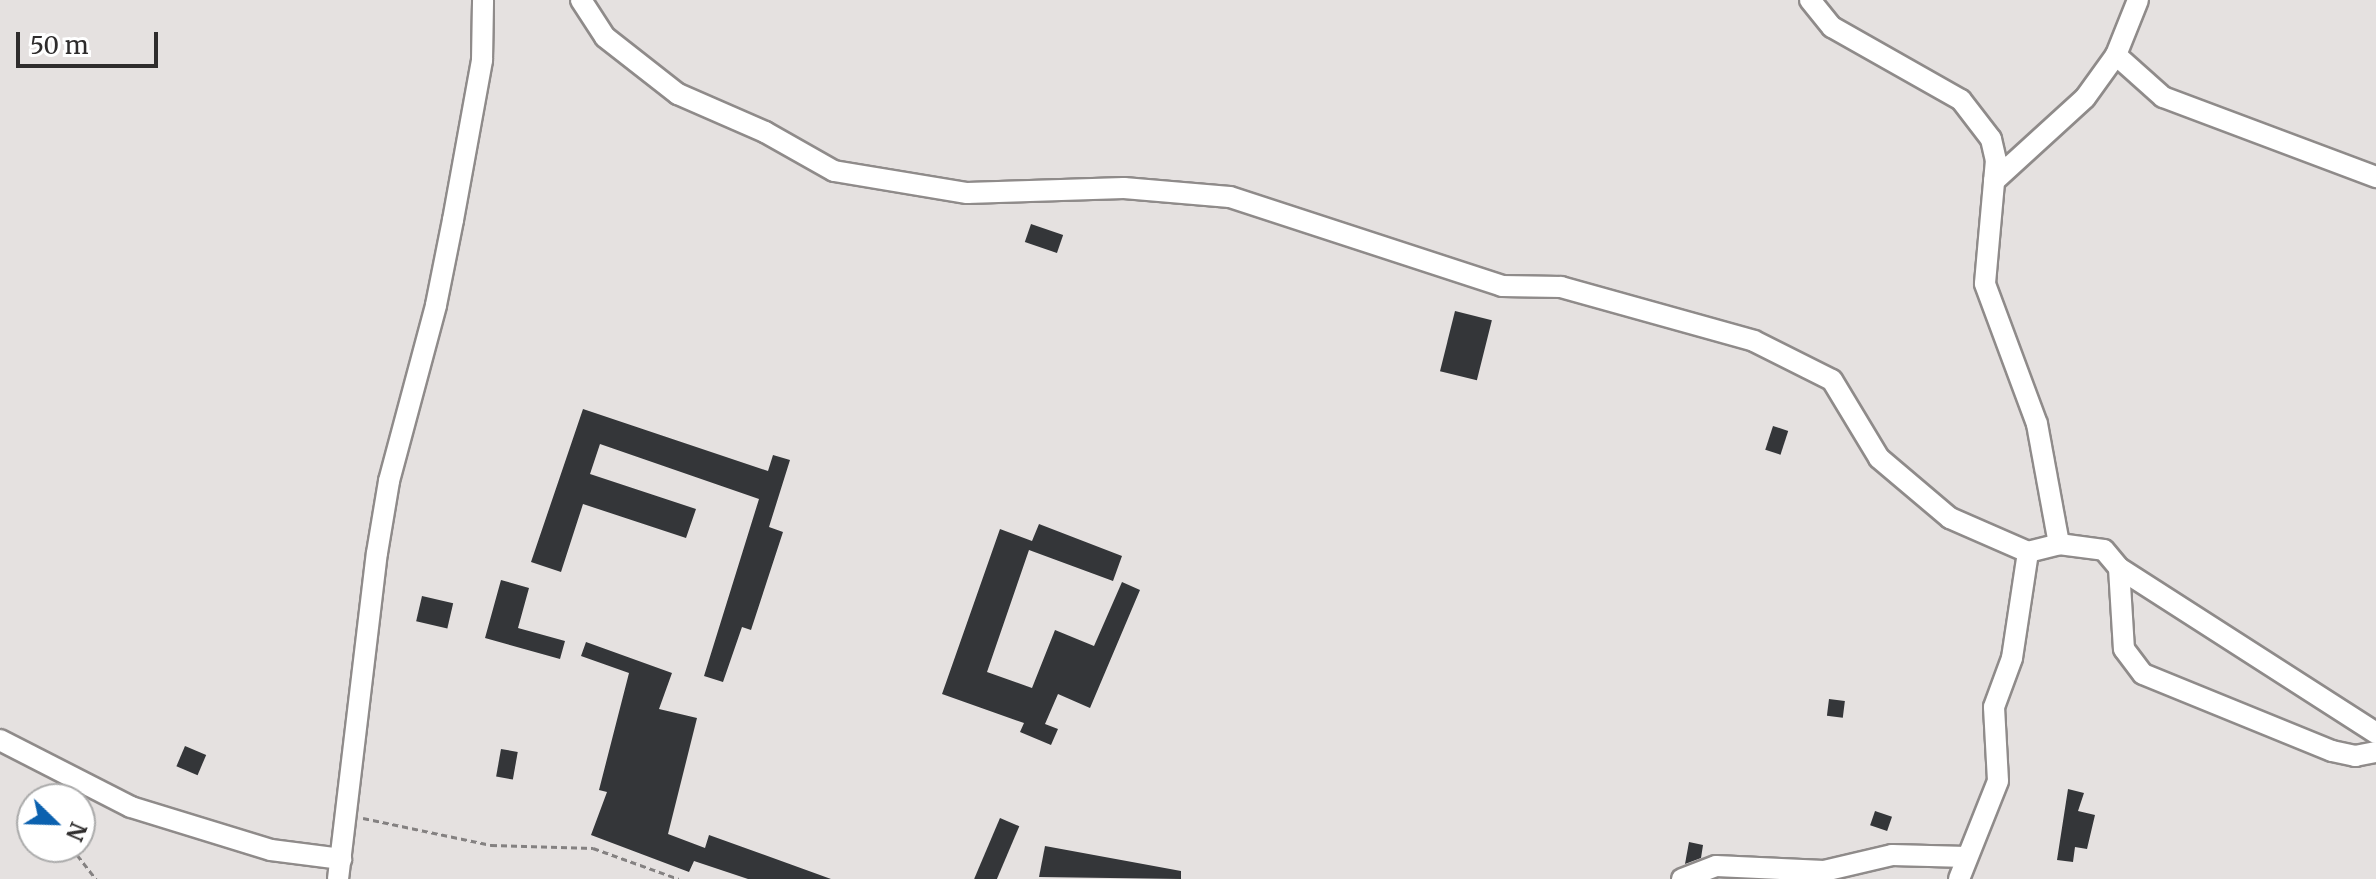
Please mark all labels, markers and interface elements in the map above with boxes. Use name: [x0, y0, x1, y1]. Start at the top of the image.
scale bar: [20, 16, 162, 66]
text: 50 m: [30, 30, 89, 61]
north arrow: [16, 783, 96, 863]
text: N: [60, 818, 93, 845]

